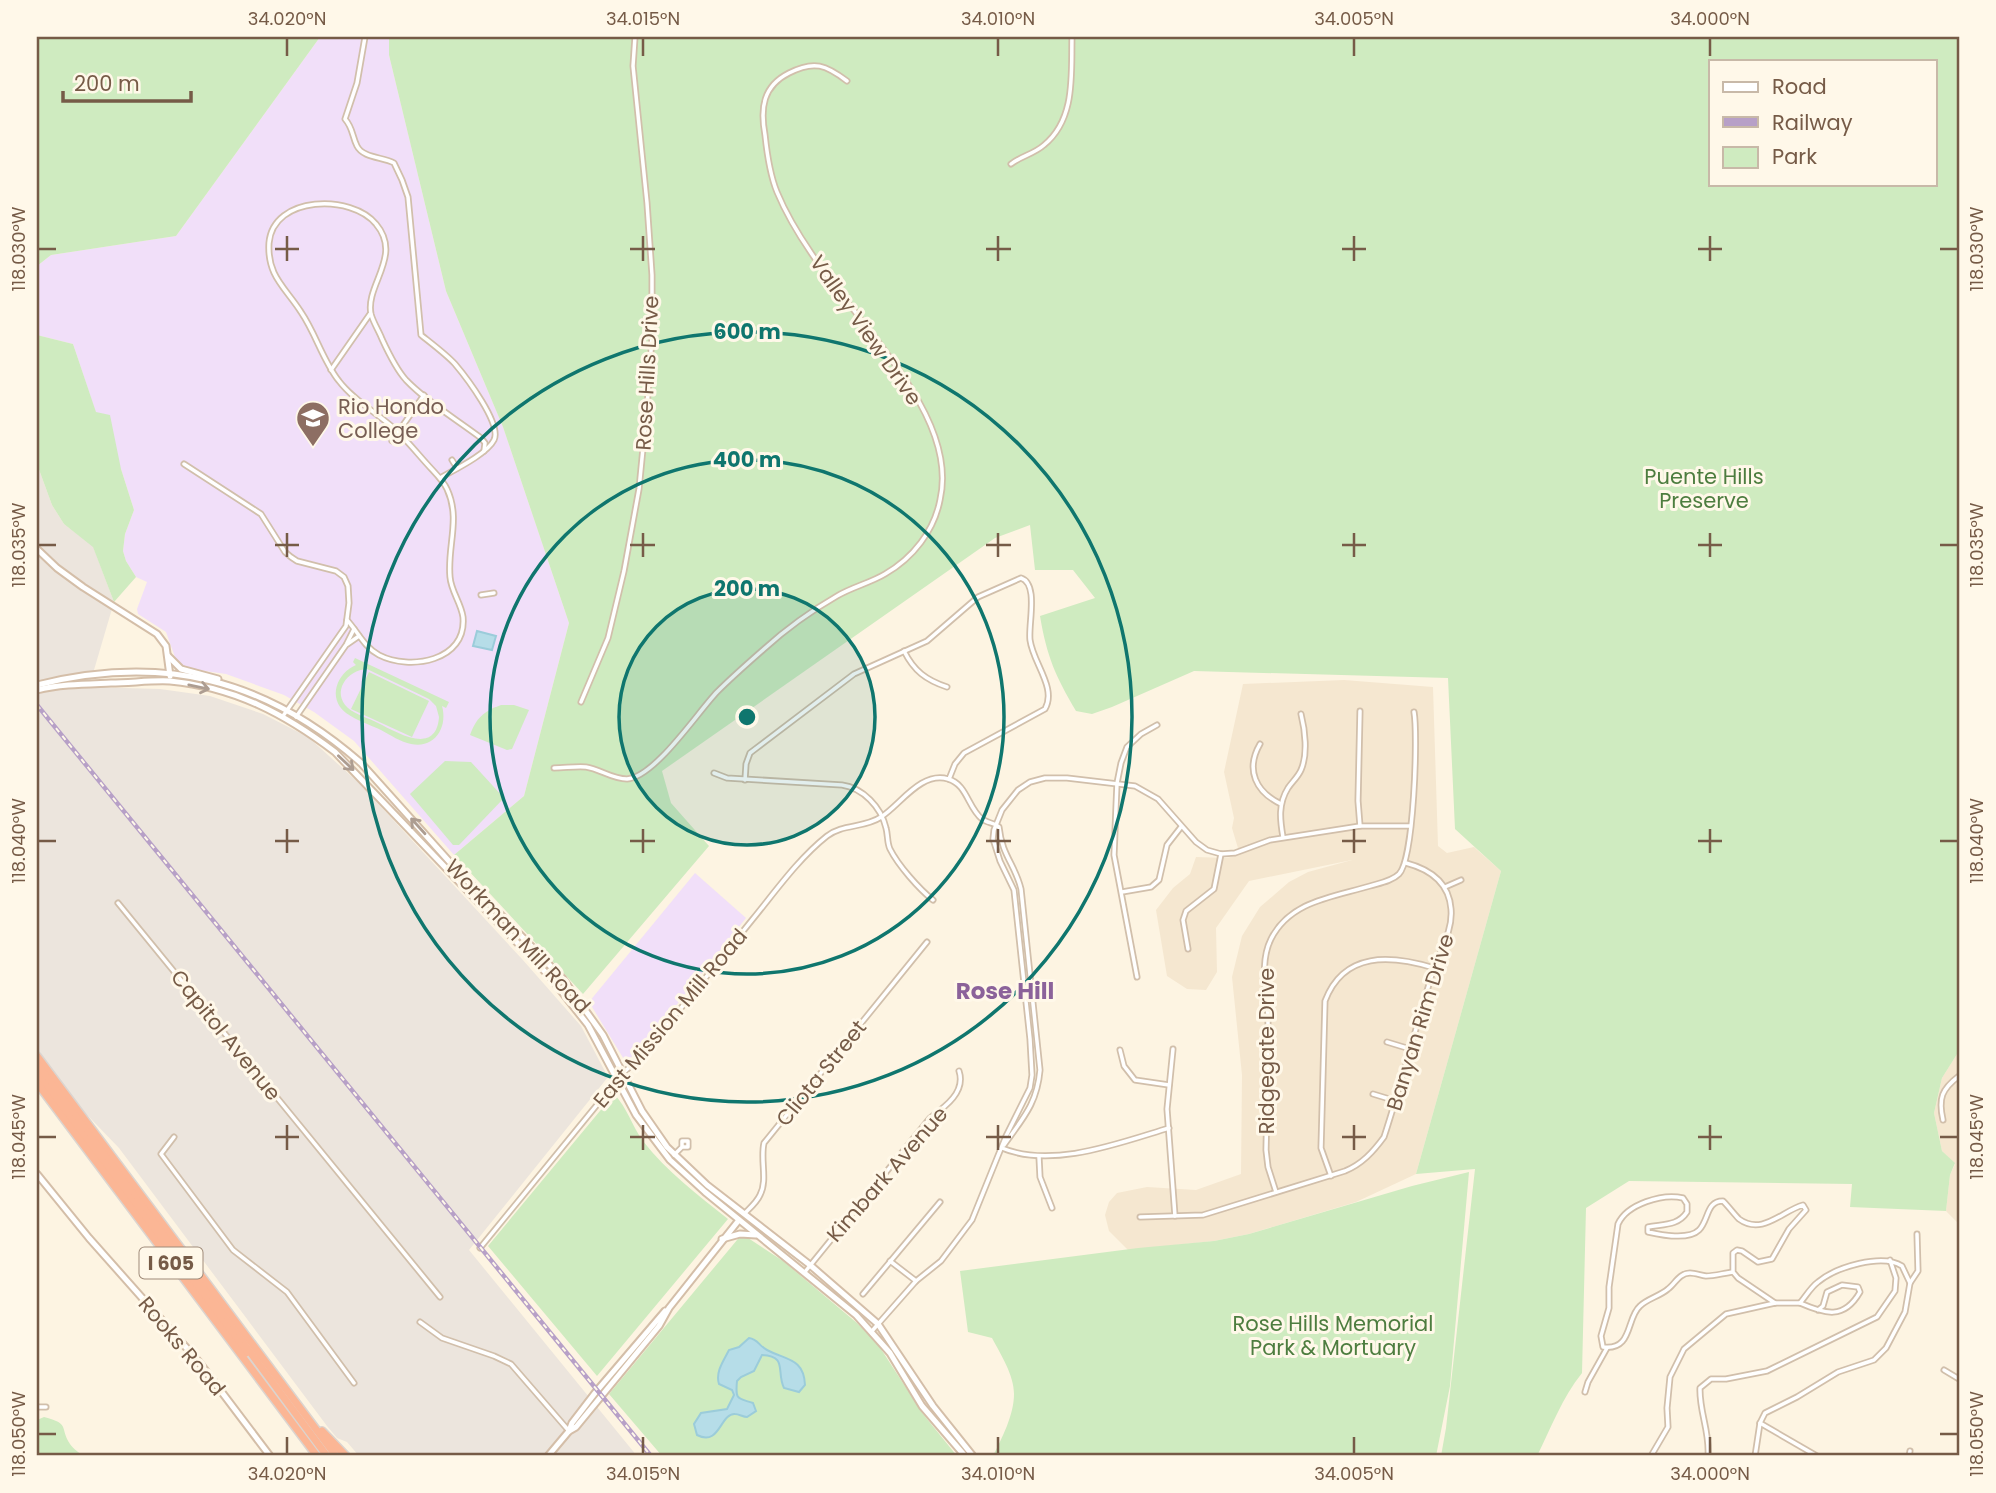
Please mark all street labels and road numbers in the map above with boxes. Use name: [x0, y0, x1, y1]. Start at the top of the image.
street label: Valley View Drive: [803, 249, 929, 411]
street label: Rose Hills Drive: [628, 295, 666, 451]
street label: Workman Mill Road: [439, 853, 597, 1019]
street label: East Mission Mill Road: [586, 922, 754, 1114]
street label: Banyan Rim Drive: [1379, 930, 1461, 1114]
street label: Capitol Avenue: [164, 964, 288, 1106]
street label: Ridgegate Drive: [1252, 968, 1281, 1134]
street label: Cliota Street: [769, 1014, 873, 1132]
street label: Kimbark Avenue: [820, 1100, 954, 1248]
road number: I 605: [140, 1247, 202, 1278]
street label: Rooks Road: [132, 1290, 232, 1402]

